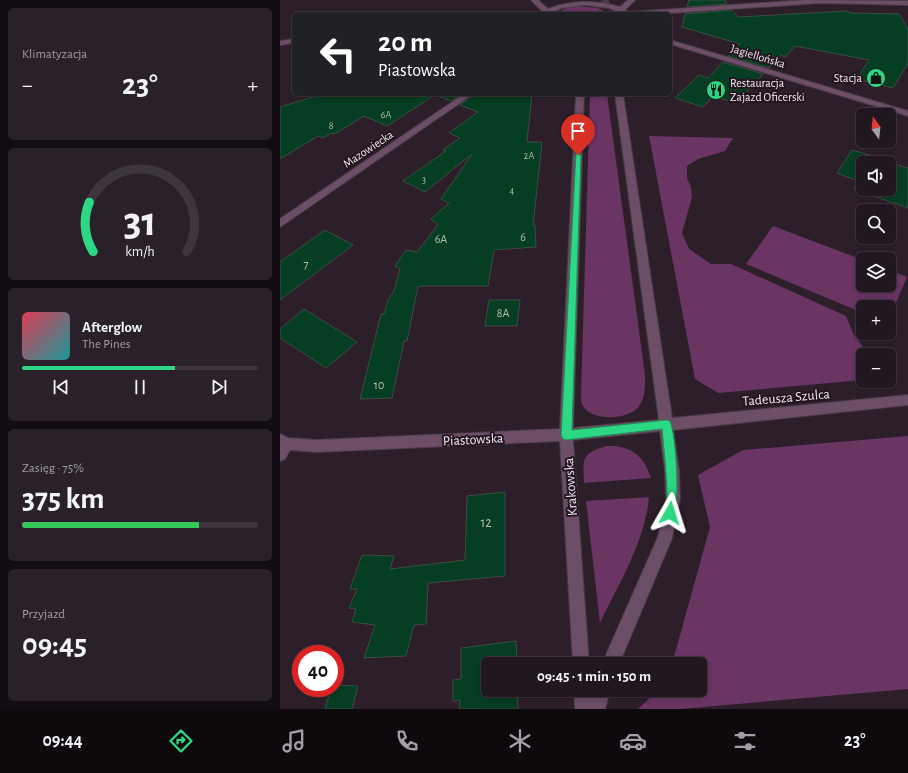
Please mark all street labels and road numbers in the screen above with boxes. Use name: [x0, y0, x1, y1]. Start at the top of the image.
street label: Jagiellońska: [729, 42, 787, 70]
street label: Mazowiecka: [341, 128, 395, 170]
street label: Tadeusza Szulca: [742, 387, 831, 409]
street label: Piastowska: [443, 431, 504, 449]
street label: Krakowska: [562, 457, 580, 517]

